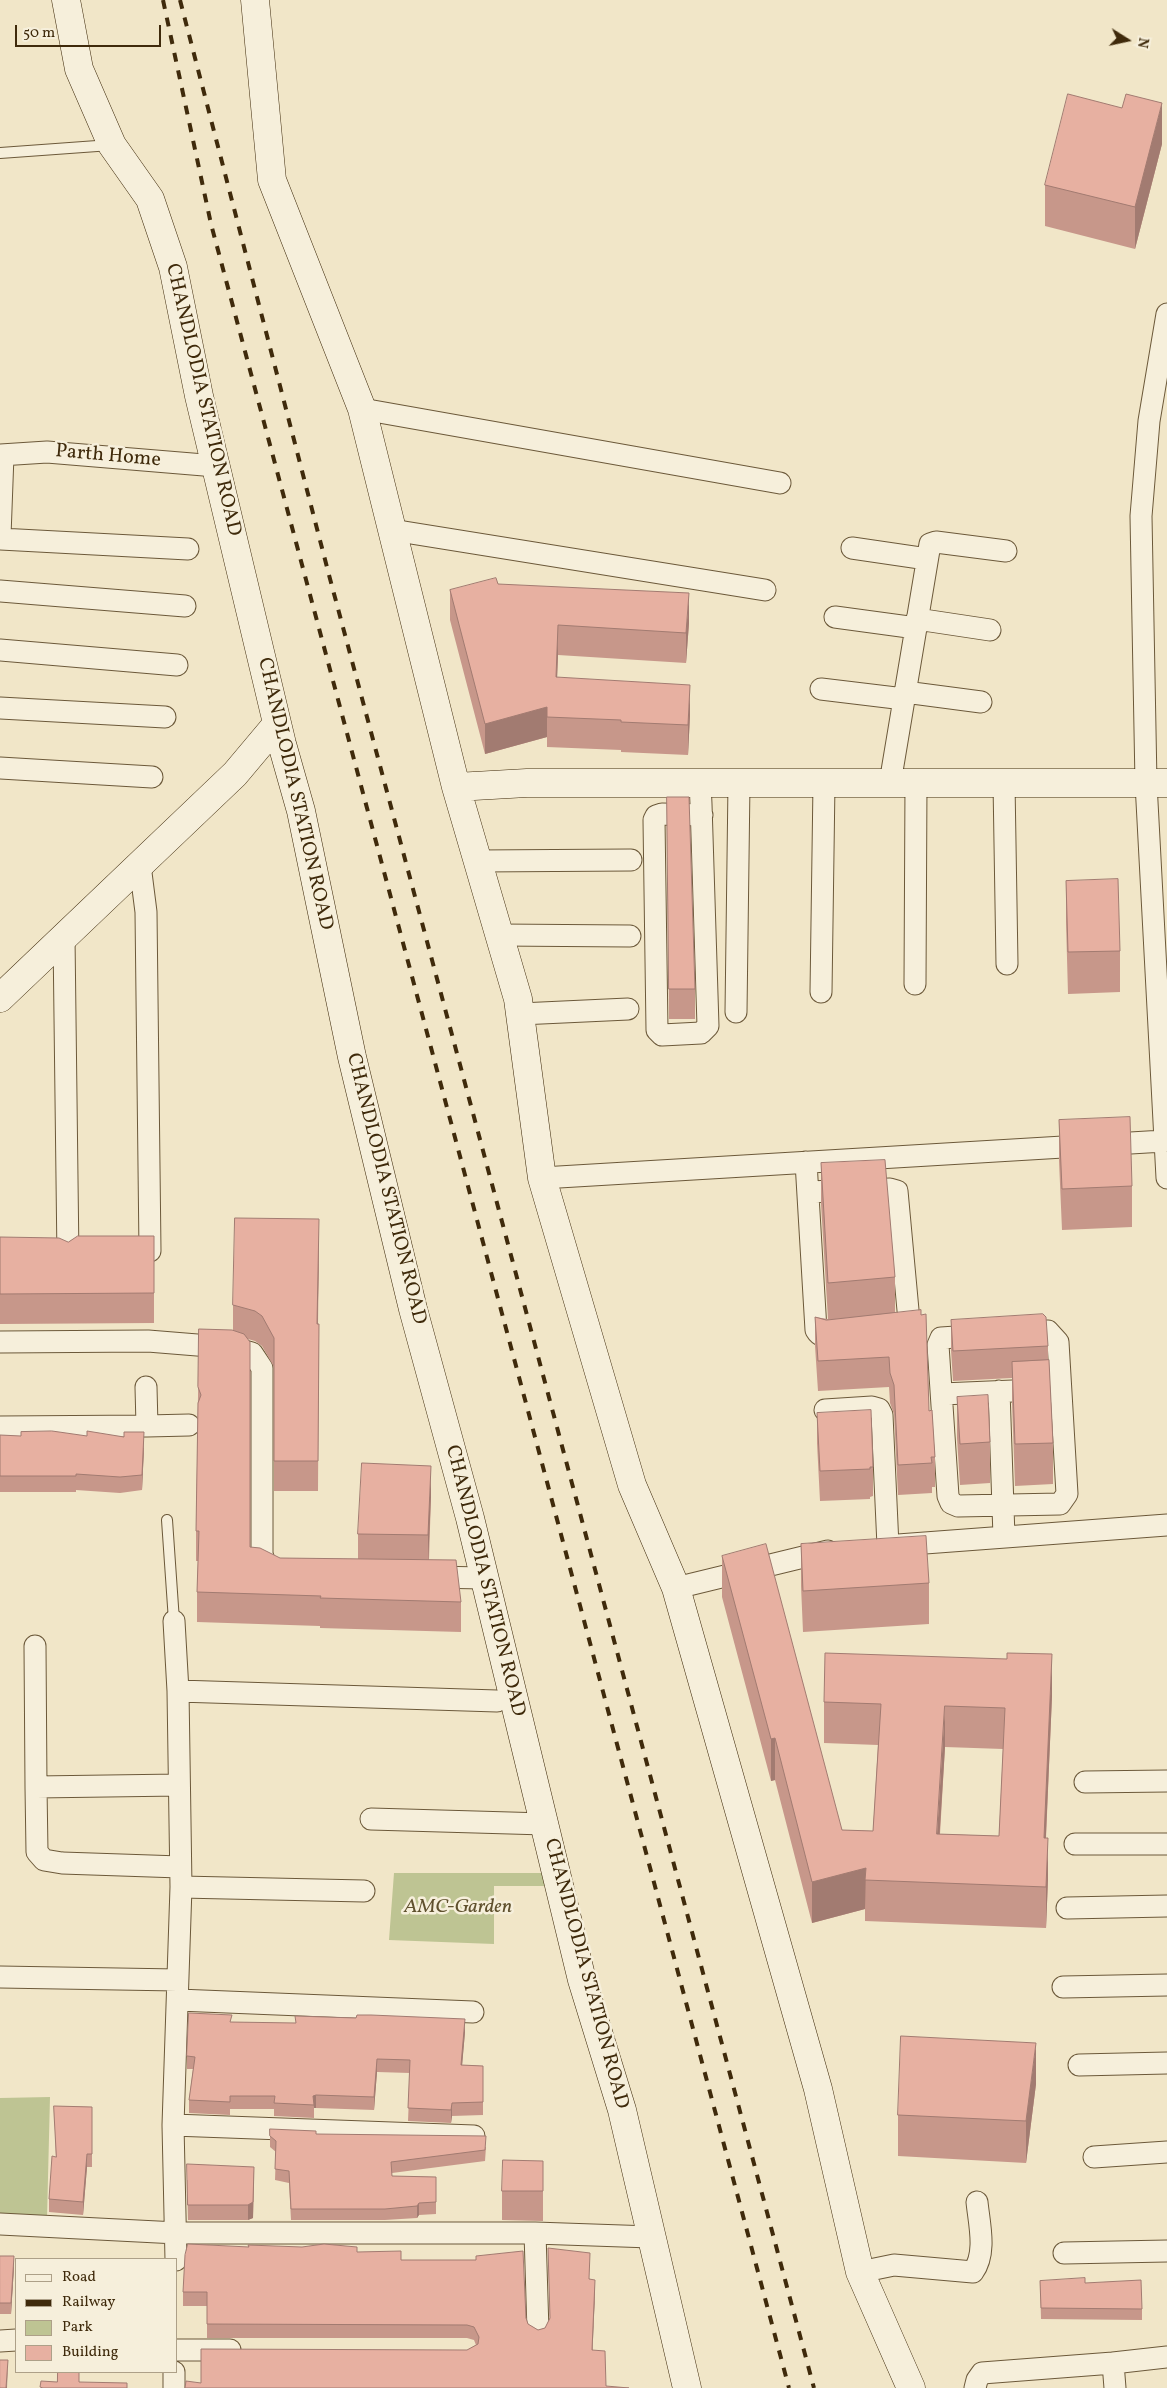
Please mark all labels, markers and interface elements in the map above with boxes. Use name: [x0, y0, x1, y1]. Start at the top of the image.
scale bar: [18, 15, 164, 47]
north arrow: [1102, 15, 1152, 65]
text: 50 m: [23, 23, 55, 44]
text: N: [1132, 36, 1153, 49]
street label: CHANDLODIA STATION ROAD: [159, 262, 245, 538]
street label: Parth Home: [54, 440, 162, 474]
street label: CHANDLODIA STATION ROAD: [251, 656, 337, 932]
street label: CHANDLODIA STATION ROAD: [340, 1051, 430, 1327]
street label: CHANDLODIA STATION ROAD: [439, 1443, 529, 1719]
street label: CHANDLODIA STATION ROAD: [537, 1836, 633, 2112]
park label: AMC-Garden: [404, 1896, 512, 1920]
legend: [15, 2258, 178, 2373]
text: Road: [62, 2267, 96, 2288]
text: Railway: [62, 2292, 115, 2313]
text: Park: [62, 2317, 93, 2338]
text: Building: [62, 2342, 118, 2363]

